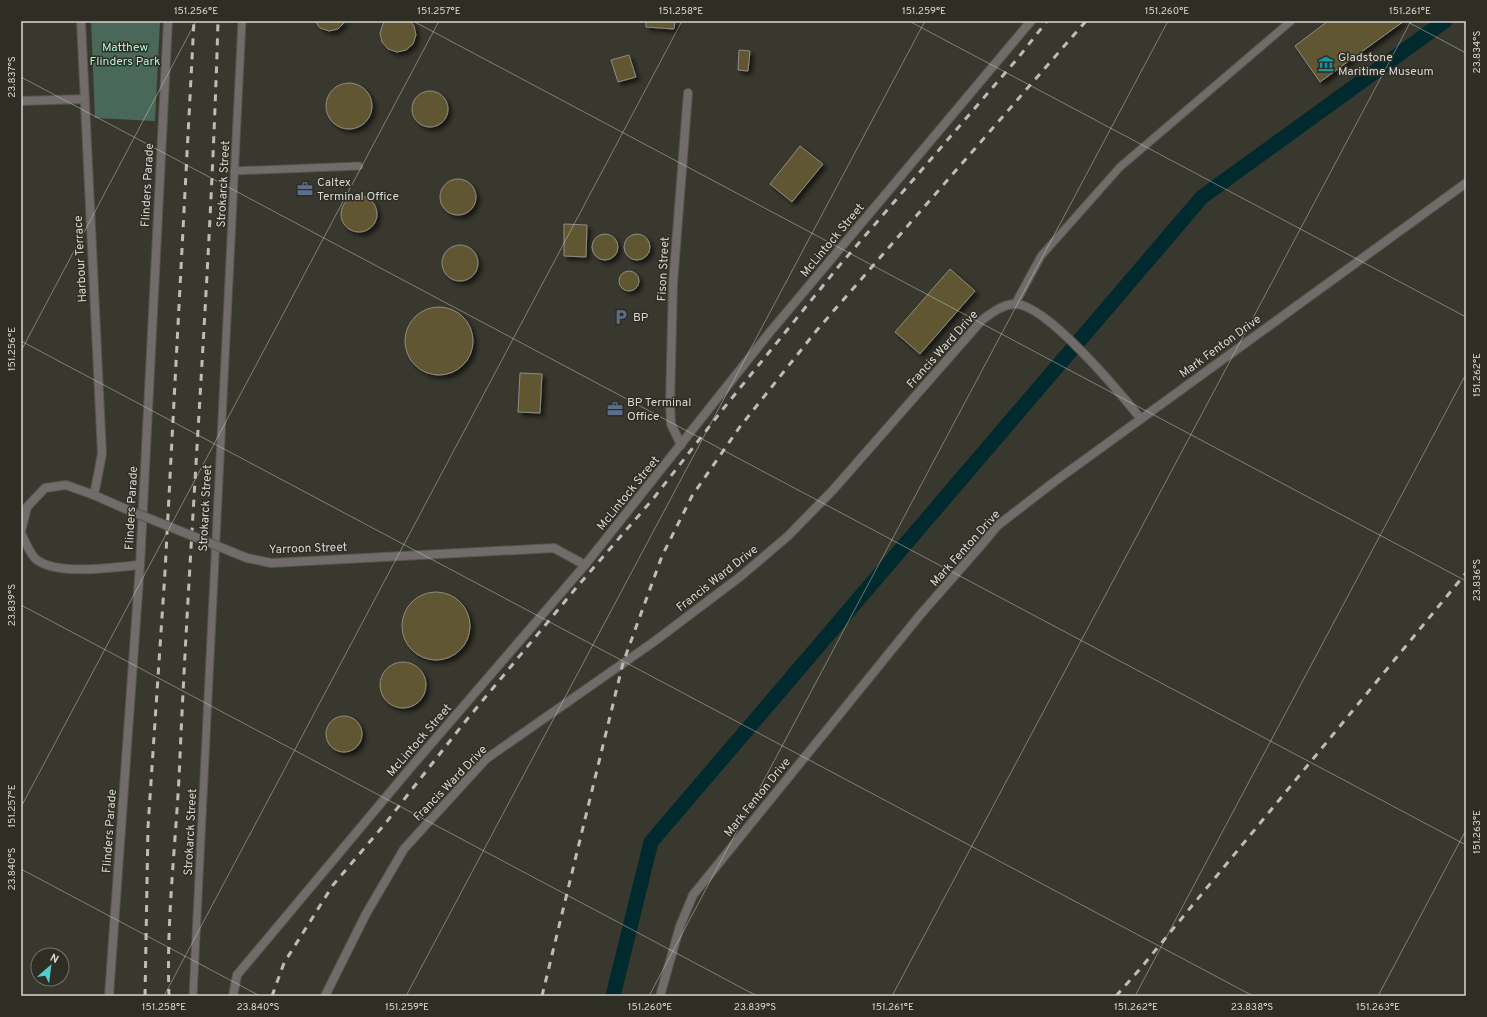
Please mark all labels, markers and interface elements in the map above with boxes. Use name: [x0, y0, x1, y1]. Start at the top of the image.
text: 151.256°E: [174, 5, 218, 18]
text: 151.257°E: [417, 5, 461, 18]
text: 151.258°E: [659, 5, 703, 18]
text: 151.259°E: [902, 5, 946, 18]
text: 151.260°E: [1145, 5, 1189, 18]
text: 151.261°E: [1389, 5, 1431, 18]
text: 23.834°S: [1471, 31, 1484, 73]
park label: Matthew Flinders Park: [90, 40, 160, 70]
place label: Gladstone Maritime Museum: [1338, 50, 1434, 80]
museum icon: Gladstone Maritime Museum: [1317, 55, 1335, 73]
text: 23.837°S: [6, 56, 19, 98]
street label: Strokarck Street: [214, 140, 234, 228]
street label: Flinders Parade: [138, 143, 158, 227]
place label: Caltex Terminal Office: [317, 175, 399, 205]
office icon: Caltex Terminal Office: [296, 180, 314, 198]
street label: McLintock Street: [797, 200, 868, 281]
street label: Harbour Terrace: [71, 215, 91, 303]
street label: Fison Street: [654, 236, 674, 302]
street label: Francis Ward Drive: [903, 307, 982, 392]
parking icon: BP: [612, 308, 630, 326]
place label: BP: [633, 310, 649, 326]
street label: Mark Fenton Drive: [1176, 312, 1265, 382]
text: 151.256°E: [6, 327, 19, 371]
text: 151.262°E: [1471, 353, 1484, 397]
place label: BP Terminal Office: [627, 395, 691, 425]
office icon: BP Terminal Office: [606, 400, 624, 418]
street label: McLintock Street: [594, 453, 664, 534]
street label: Strokarck Street: [196, 464, 216, 552]
street label: Flinders Parade: [122, 466, 142, 550]
street label: Mark Fenton Drive: [927, 507, 1004, 590]
street label: Yarroon Street: [269, 540, 348, 558]
street label: Francis Ward Drive: [673, 542, 762, 616]
text: 23.836°S: [1471, 559, 1484, 601]
text: 23.839°S: [6, 584, 19, 626]
street label: McLintock Street: [384, 701, 456, 780]
street label: Francis Ward Drive: [410, 742, 491, 825]
street label: Mark Fenton Drive: [721, 755, 795, 841]
text: 151.257°E: [6, 784, 19, 828]
street label: Strokarck Street: [181, 788, 201, 876]
street label: Flinders Parade: [99, 789, 121, 874]
text: 151.263°E: [1471, 810, 1484, 854]
text: 23.840°S: [6, 847, 19, 891]
north arrow: [30, 947, 70, 987]
text: N: [47, 951, 61, 967]
text: 151.258°E: [142, 1001, 186, 1014]
text: 23.840°S: [236, 1001, 280, 1014]
text: 151.259°E: [385, 1001, 429, 1014]
text: 151.260°E: [628, 1001, 672, 1014]
text: 23.839°S: [734, 1001, 776, 1014]
text: 151.261°E: [872, 1001, 914, 1014]
text: 151.262°E: [1114, 1001, 1158, 1014]
text: 23.838°S: [1231, 1001, 1273, 1014]
text: 151.263°E: [1356, 1001, 1400, 1014]

